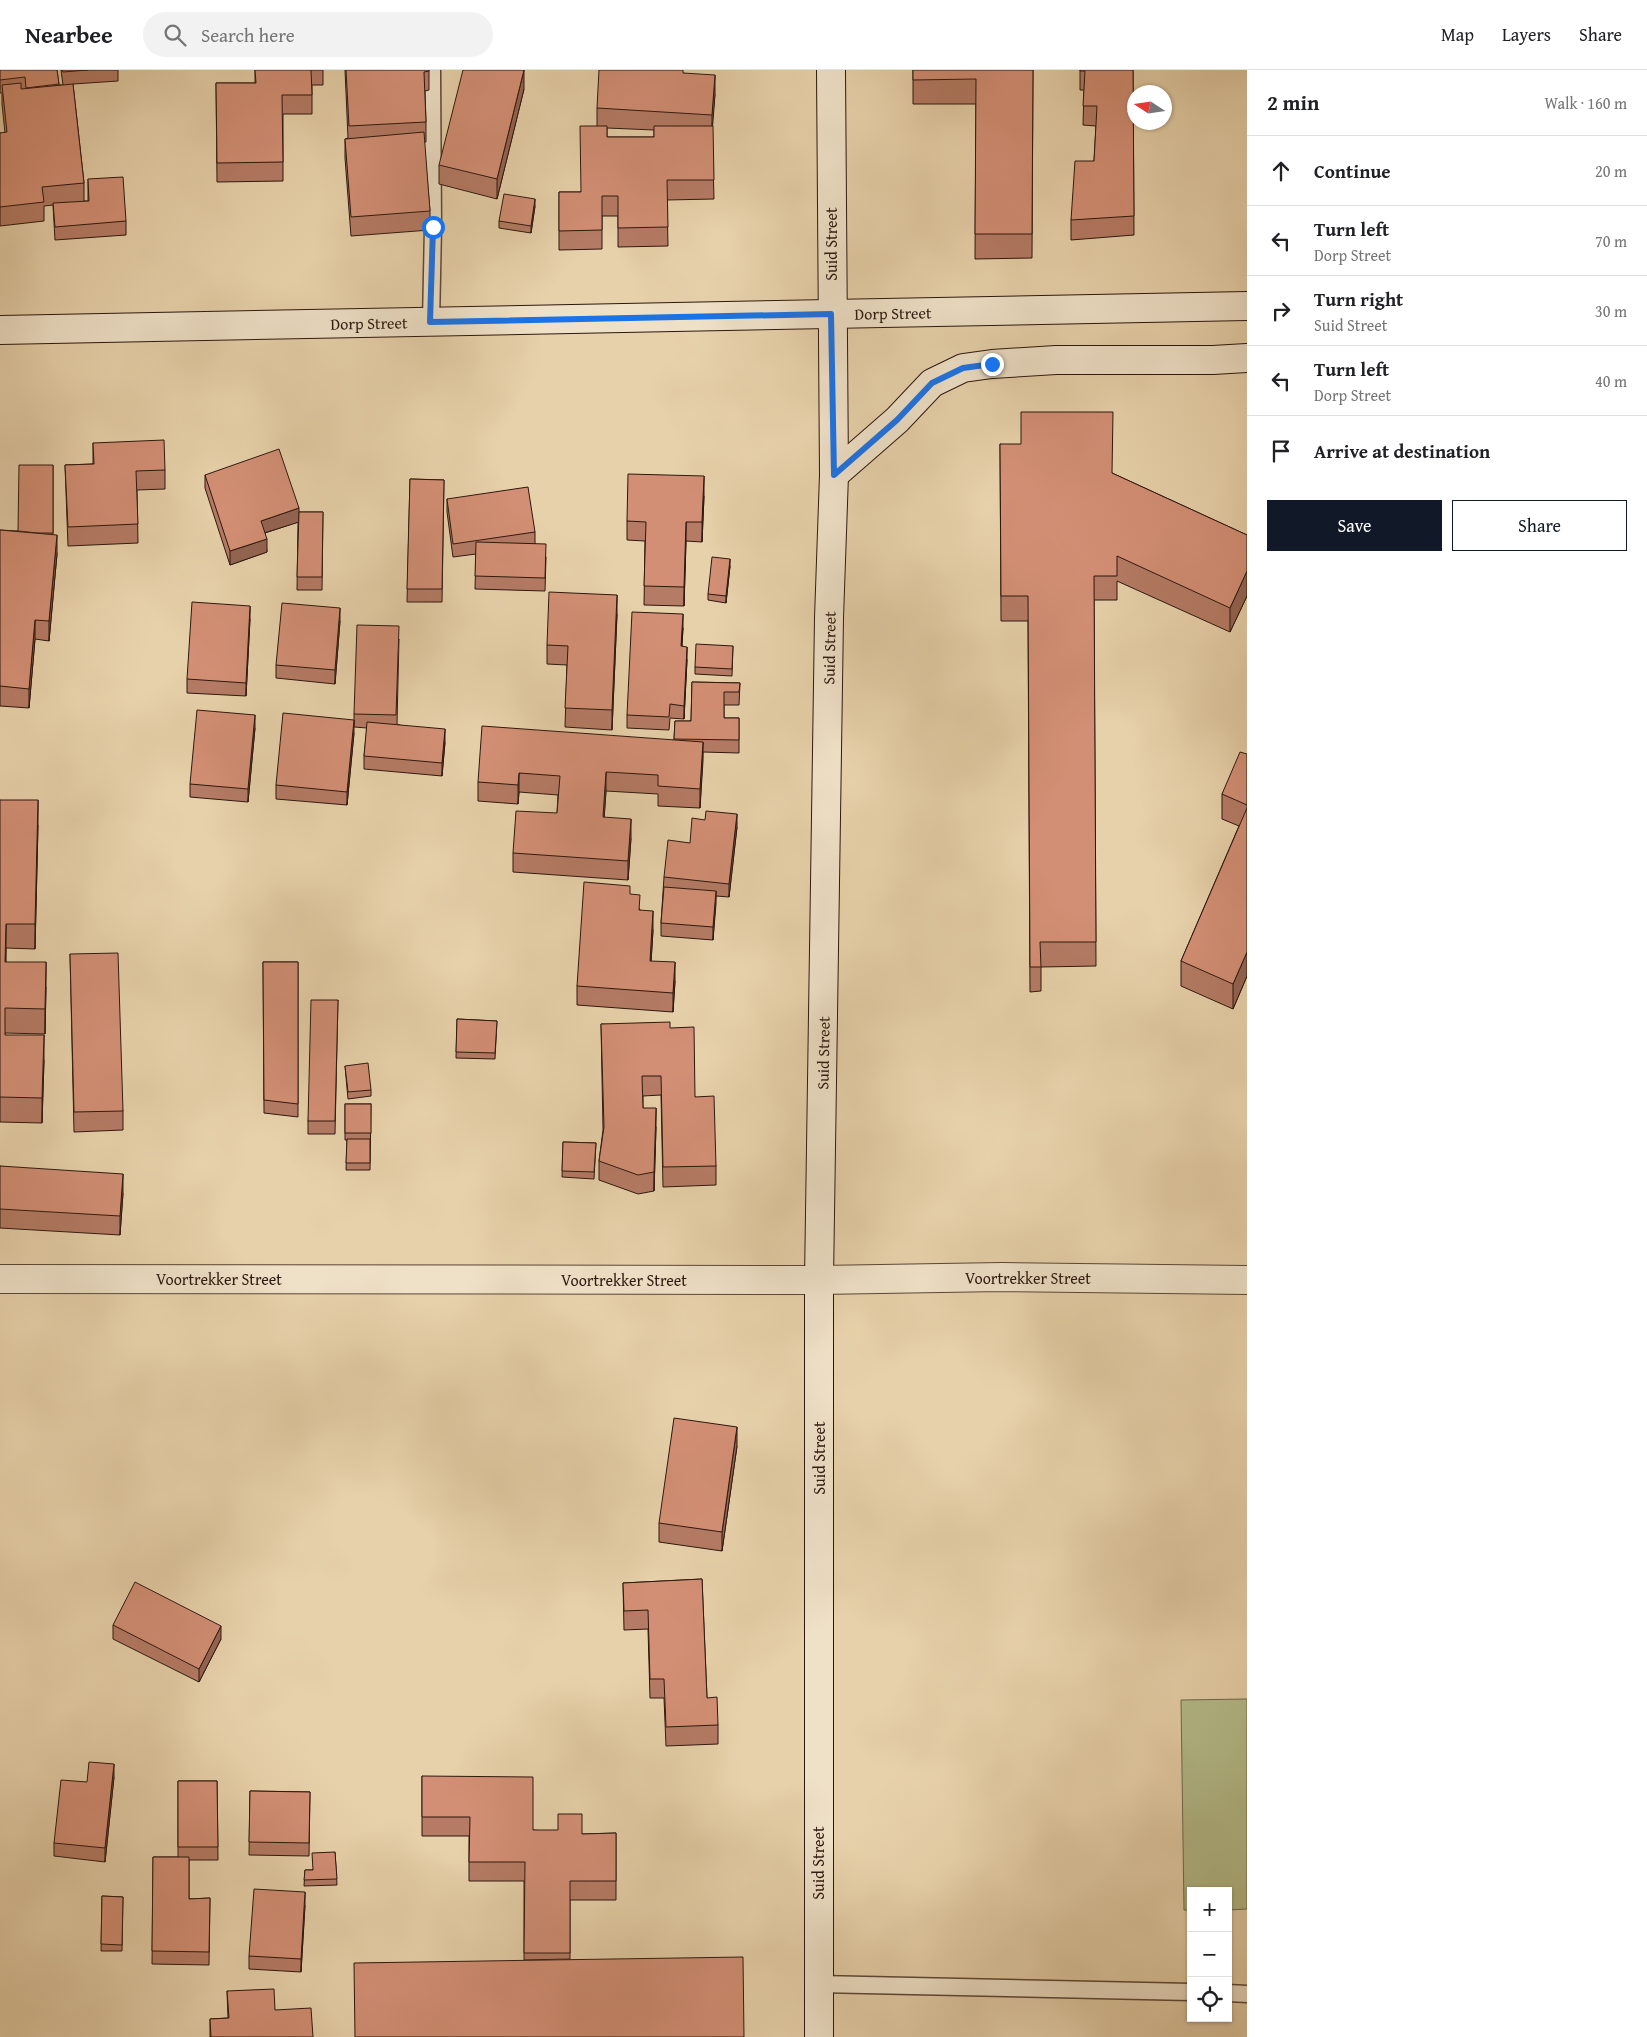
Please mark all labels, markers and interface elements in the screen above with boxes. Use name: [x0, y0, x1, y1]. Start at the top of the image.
search box: [143, 12, 493, 57]
text: Nearbee: [25, 17, 113, 52]
icon: search: [161, 21, 189, 49]
text: Search here: [201, 21, 295, 49]
text: Map: [1441, 21, 1474, 48]
text: Layers: [1502, 21, 1551, 48]
text: Share: [1579, 21, 1622, 48]
north arrow: [1127, 85, 1172, 130]
text: 2 min: [1267, 87, 1319, 118]
text: Walk · 160 m: [1544, 91, 1627, 115]
icon: ahead: [1267, 157, 1295, 185]
text: Continue: [1314, 157, 1391, 185]
text: 20 m: [1595, 159, 1627, 183]
street label: Suid Street: [819, 207, 843, 281]
text: Turn left: [1314, 215, 1389, 243]
route start: [422, 216, 445, 239]
icon: left: [1267, 227, 1295, 255]
text: 70 m: [1595, 229, 1627, 253]
text: Dorp Street: [1314, 243, 1391, 267]
text: Turn right: [1314, 285, 1403, 313]
icon: right: [1267, 297, 1295, 325]
text: 30 m: [1595, 299, 1627, 323]
street label: Dorp Street: [854, 300, 932, 326]
street label: Dorp Street: [330, 310, 408, 336]
text: Suid Street: [1314, 313, 1388, 337]
route end: [981, 353, 1004, 376]
text: Turn left: [1314, 355, 1389, 383]
icon: left: [1267, 367, 1295, 395]
text: 40 m: [1595, 369, 1627, 393]
text: Dorp Street: [1314, 383, 1391, 407]
icon: arrive: [1267, 437, 1295, 465]
text: Arrive at destination: [1314, 437, 1490, 465]
button: Save: [1267, 500, 1442, 551]
button: Share: [1452, 500, 1627, 551]
street label: Suid Street: [816, 611, 842, 685]
street label: Suid Street: [810, 1016, 836, 1090]
street label: Voortrekker Street: [965, 1266, 1091, 1290]
street label: Voortrekker Street: [156, 1267, 282, 1291]
street label: Voortrekker Street: [561, 1268, 687, 1292]
street label: Suid Street: [807, 1421, 831, 1495]
street label: Suid Street: [806, 1826, 830, 1900]
map controls: [1187, 1887, 1232, 2022]
button: +: [1187, 1887, 1232, 1932]
button: −: [1187, 1932, 1232, 1977]
button: locate: [1187, 1977, 1232, 2022]

